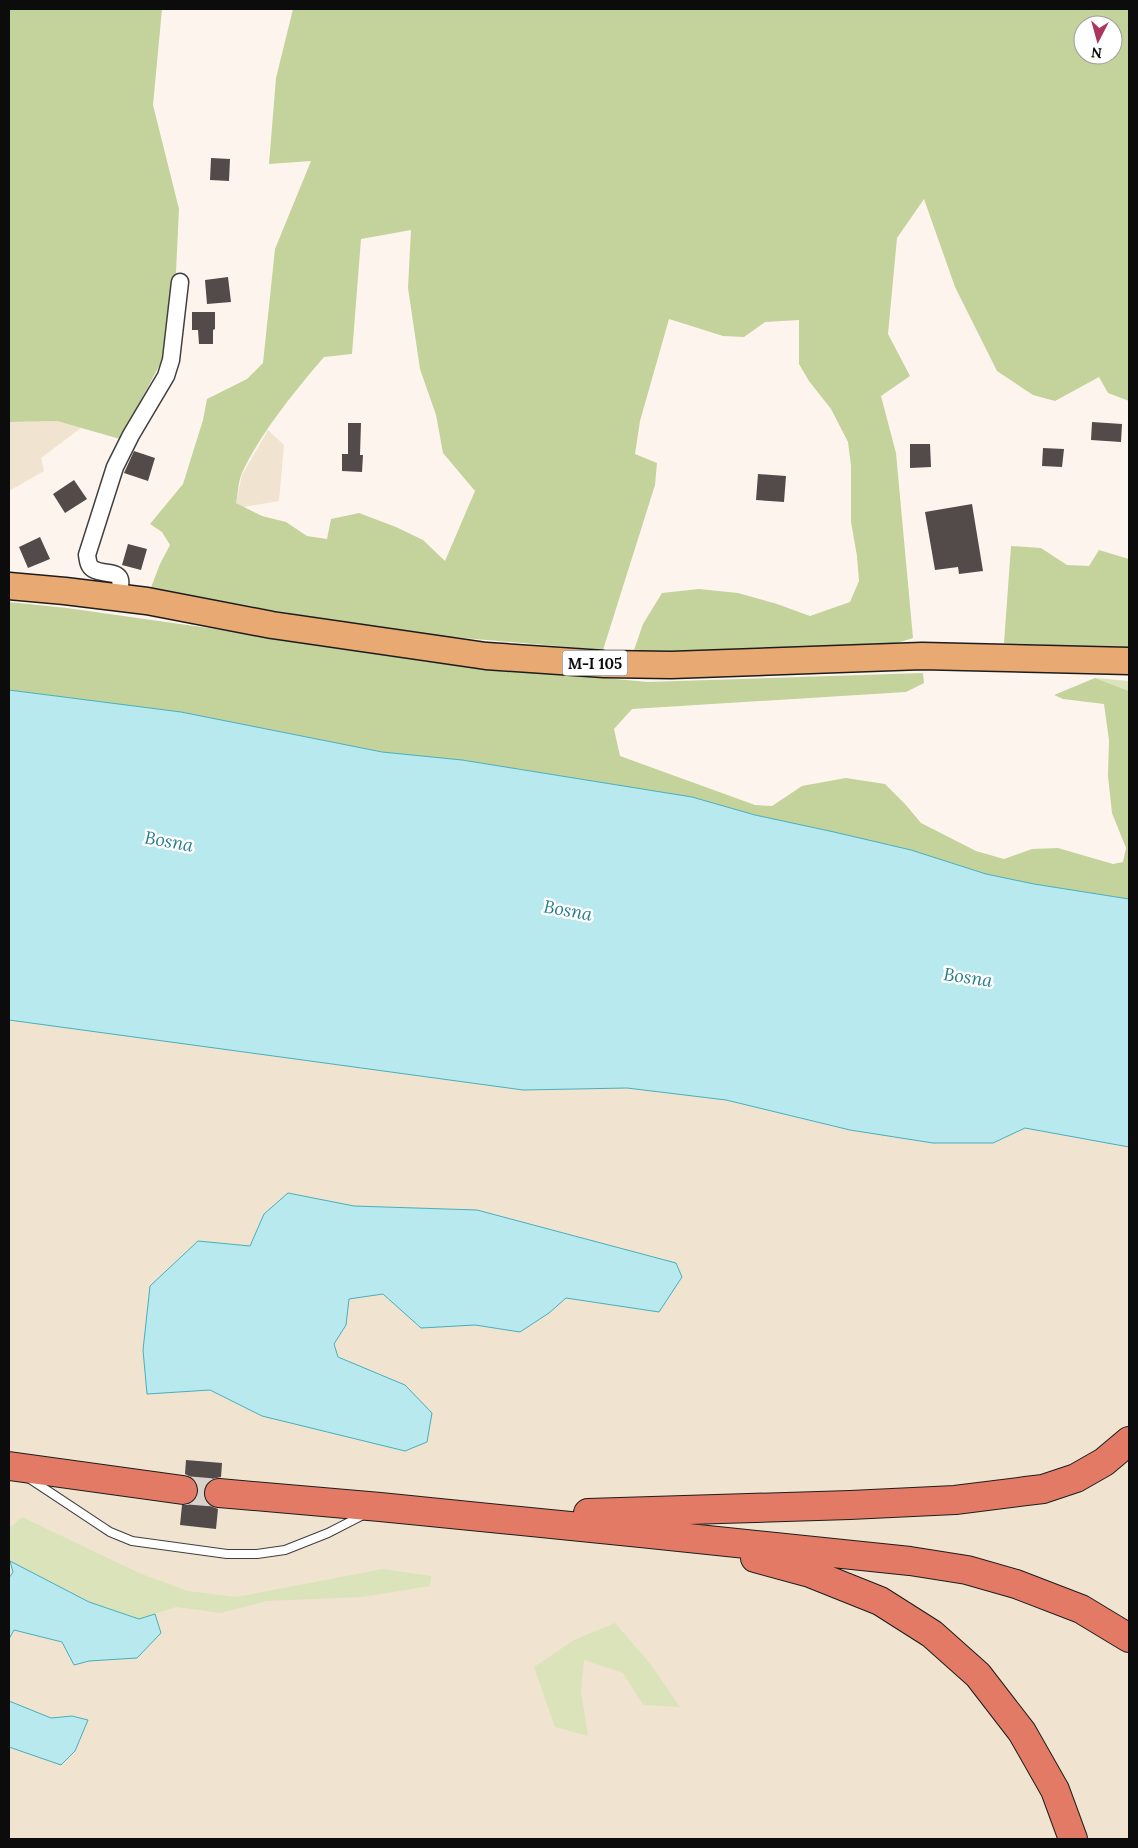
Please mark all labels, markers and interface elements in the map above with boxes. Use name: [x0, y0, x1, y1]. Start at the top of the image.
north arrow: [1073, 15, 1123, 65]
text: N: [1090, 43, 1103, 62]
road number: M-I 105: [562, 650, 628, 676]
water label: Bosna: [143, 825, 195, 857]
water label: Bosna: [542, 894, 594, 926]
water label: Bosna: [942, 962, 994, 992]

